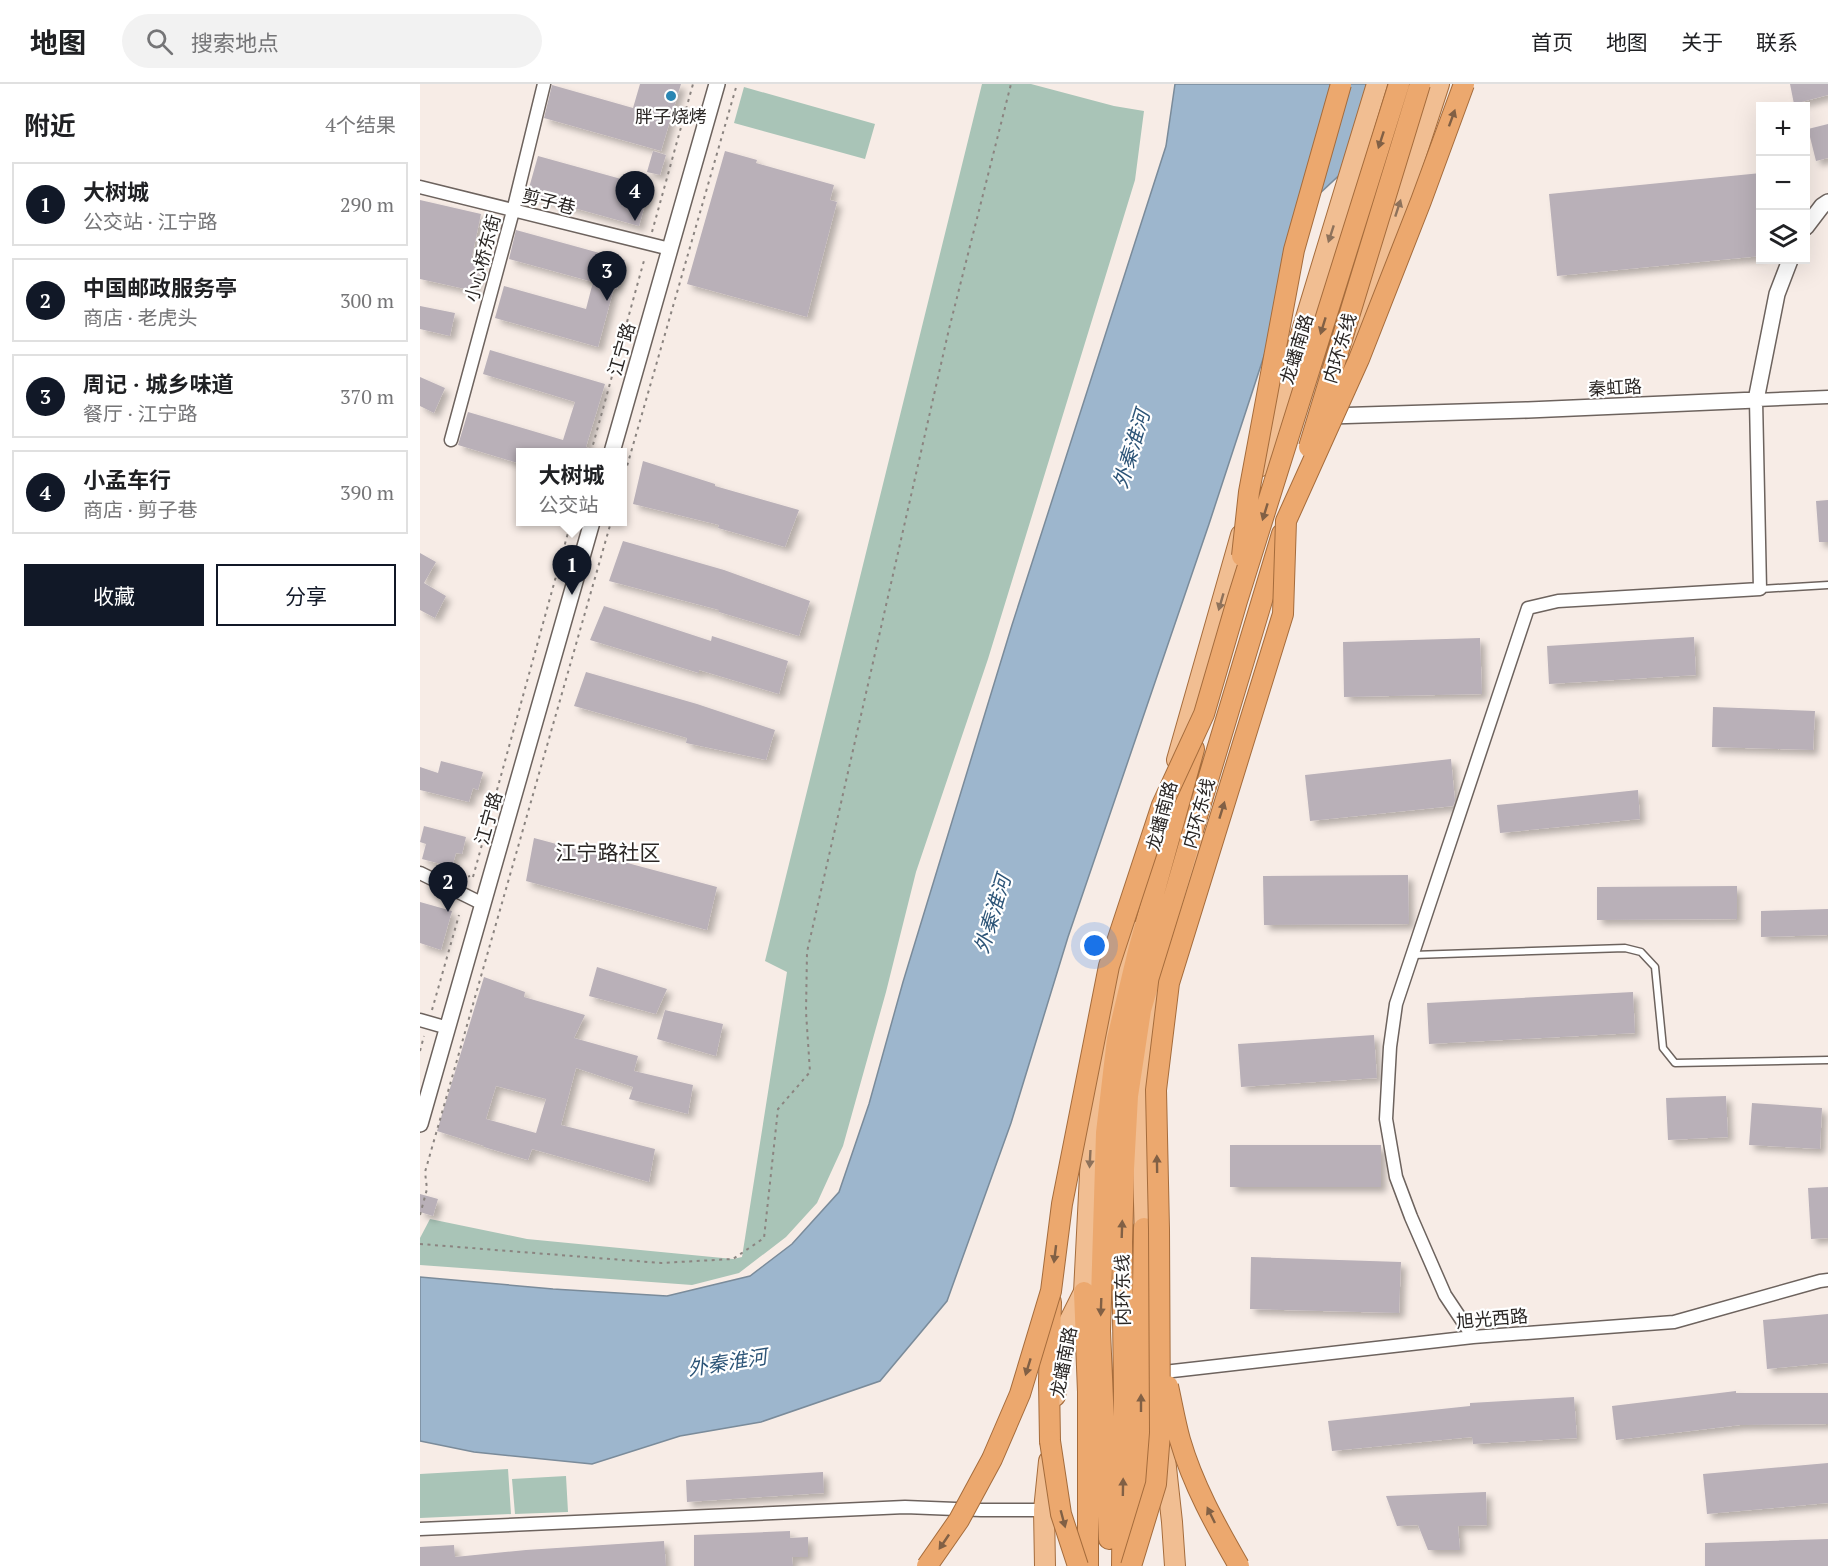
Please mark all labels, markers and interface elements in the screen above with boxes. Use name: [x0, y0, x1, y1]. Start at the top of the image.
search box: [122, 14, 542, 68]
text: 地图: [30, 24, 86, 61]
icon: search: [143, 25, 176, 58]
text: 搜索地点: [191, 28, 279, 57]
text: 首页: [1531, 28, 1573, 56]
text: 地图: [1606, 28, 1648, 56]
text: 关于: [1681, 28, 1723, 56]
text: 联系: [1756, 28, 1798, 56]
marker: 胖子烧烤: [664, 89, 678, 103]
map controls: [1756, 102, 1810, 264]
button: +: [1756, 102, 1810, 156]
place label: 胖子烧烤: [635, 104, 707, 128]
text: 附近: [24, 108, 76, 142]
one-way arrow: [1447, 108, 1457, 126]
text: 4个结果: [325, 111, 396, 138]
one-way arrow: [1376, 131, 1385, 149]
button: −: [1756, 156, 1810, 210]
pin: 4: [616, 172, 654, 221]
text: 大树城: [83, 177, 149, 206]
street label: 剪子巷: [520, 183, 578, 219]
text: 1: [40, 191, 51, 218]
text: 290 m: [340, 191, 394, 218]
one-way arrow: [1394, 199, 1403, 217]
text: 公交站 · 江宁路: [83, 208, 218, 235]
button: layers: [1756, 210, 1810, 264]
street label: 小心桥东街: [459, 211, 505, 305]
one-way arrow: [1326, 225, 1335, 243]
pin: 3: [588, 252, 627, 301]
text: 中国邮政服务亭: [83, 273, 237, 302]
text: 2: [40, 287, 51, 314]
text: 300 m: [340, 287, 394, 314]
text: 商店 · 老虎头: [83, 304, 198, 331]
street label: 内环东线: [1317, 310, 1361, 386]
street label: 龙蟠南路: [1274, 311, 1318, 387]
one-way arrow: [1318, 317, 1327, 335]
street label: 江宁路: [602, 320, 640, 378]
text: 周记 · 城乡味道: [83, 369, 233, 398]
street label: 秦虹路: [1587, 374, 1643, 400]
text: 3: [40, 383, 51, 410]
text: 370 m: [340, 383, 394, 410]
text: 餐厅 · 江宁路: [83, 400, 198, 427]
water label: 外秦淮河: [1106, 403, 1157, 491]
popup: [516, 448, 627, 526]
text: 大树城: [538, 460, 605, 489]
text: 小孟车行: [83, 465, 171, 494]
text: 4: [40, 479, 51, 506]
text: 390 m: [340, 479, 394, 506]
text: 公交站: [538, 491, 598, 518]
text: 商店 · 剪子巷: [83, 496, 198, 523]
one-way arrow: [1260, 503, 1269, 521]
pin: 1: [552, 546, 592, 595]
button: 收藏: [24, 564, 204, 626]
button: 分享: [216, 564, 396, 626]
one-way arrow: [1216, 593, 1225, 611]
street label: 内环东线: [1177, 775, 1219, 851]
street label: 龙蟠南路: [1140, 778, 1182, 854]
street label: 江宁路: [469, 789, 507, 847]
one-way arrow: [1218, 801, 1227, 819]
district label: 江宁路社区: [556, 838, 661, 866]
pin: 2: [429, 862, 468, 912]
water label: 外秦淮河: [967, 868, 1018, 956]
your location: [1080, 931, 1109, 960]
one-way arrow: [1086, 1149, 1095, 1168]
one-way arrow: [1153, 1155, 1162, 1174]
one-way arrow: [1117, 1219, 1127, 1238]
one-way arrow: [1051, 1245, 1060, 1264]
street label: 内环东线: [1109, 1254, 1135, 1326]
one-way arrow: [1096, 1297, 1105, 1316]
street label: 旭光西路: [1455, 1303, 1529, 1333]
street label: 龙蟠南路: [1044, 1324, 1082, 1400]
water label: 外秦淮河: [685, 1342, 773, 1382]
one-way arrow: [1023, 1358, 1032, 1376]
one-way arrow: [1136, 1393, 1146, 1412]
one-way arrow: [1118, 1477, 1128, 1496]
one-way arrow: [1206, 1506, 1216, 1523]
one-way arrow: [1059, 1510, 1068, 1528]
one-way arrow: [939, 1534, 950, 1550]

